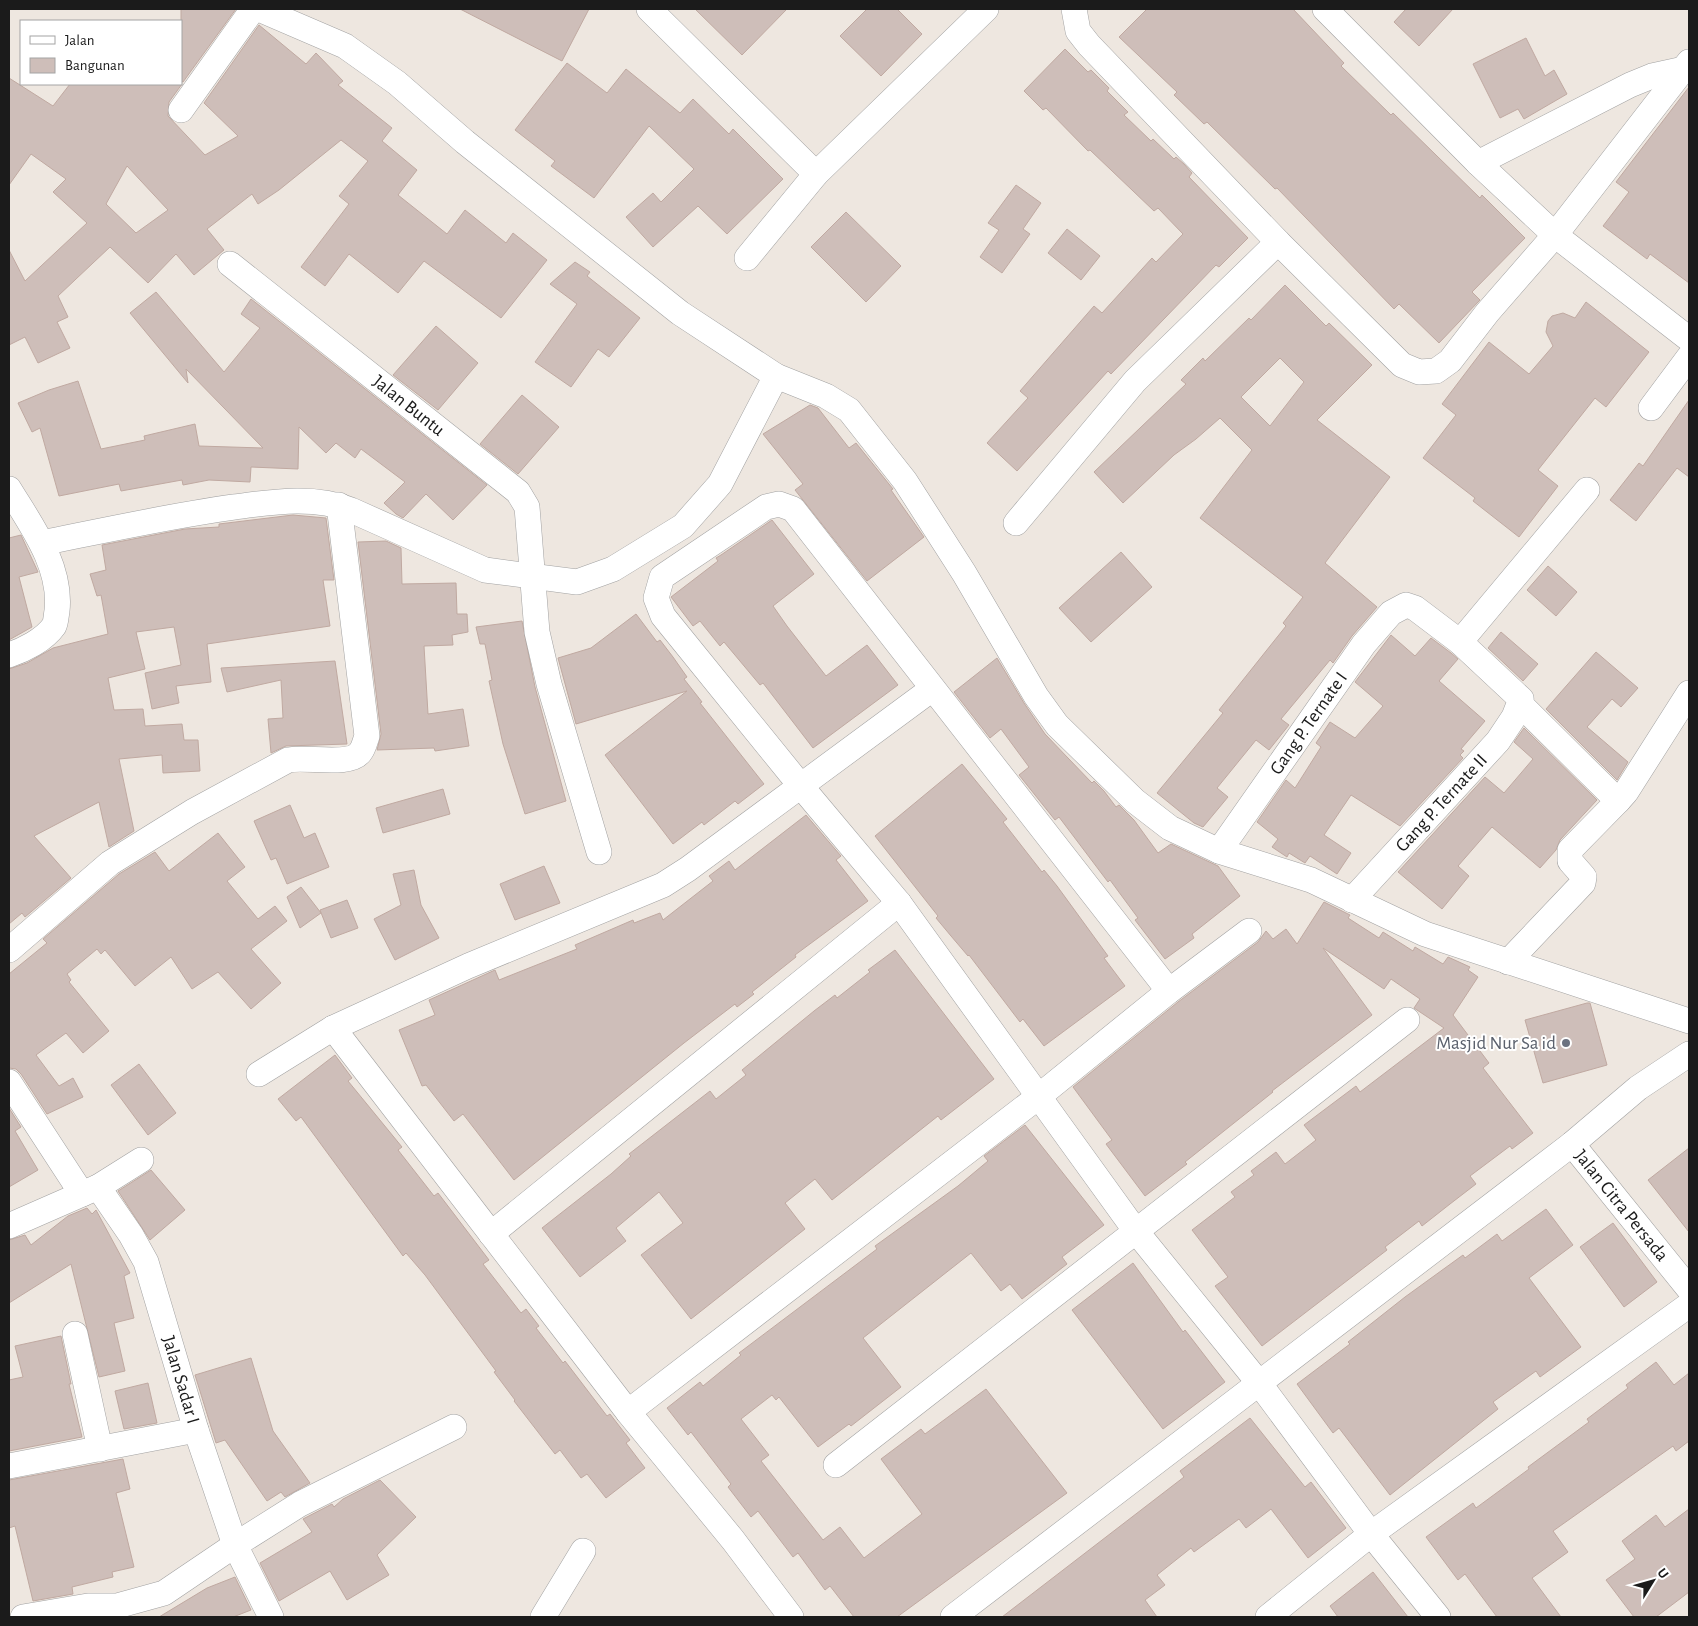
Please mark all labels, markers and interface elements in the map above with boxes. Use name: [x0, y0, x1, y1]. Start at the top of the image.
legend: [20, 20, 182, 85]
text: Jalan: [65, 33, 95, 48]
text: Bangunan: [65, 58, 125, 73]
street label: Jalan Buntu: [369, 371, 449, 440]
street label: Gang P. Ternate I: [1266, 669, 1351, 778]
street label: Gang P. Ternate II: [1392, 750, 1491, 855]
place label: Masjid Nur Sa id: [1436, 1034, 1556, 1053]
marker: Masjid Nur Sa id: [1560, 1037, 1572, 1049]
street label: Jalan Citra Persada: [1571, 1146, 1672, 1265]
street label: Jalan Sadar I: [159, 1334, 203, 1426]
north arrow: [1628, 1556, 1678, 1606]
text: U: [1654, 1566, 1671, 1582]

